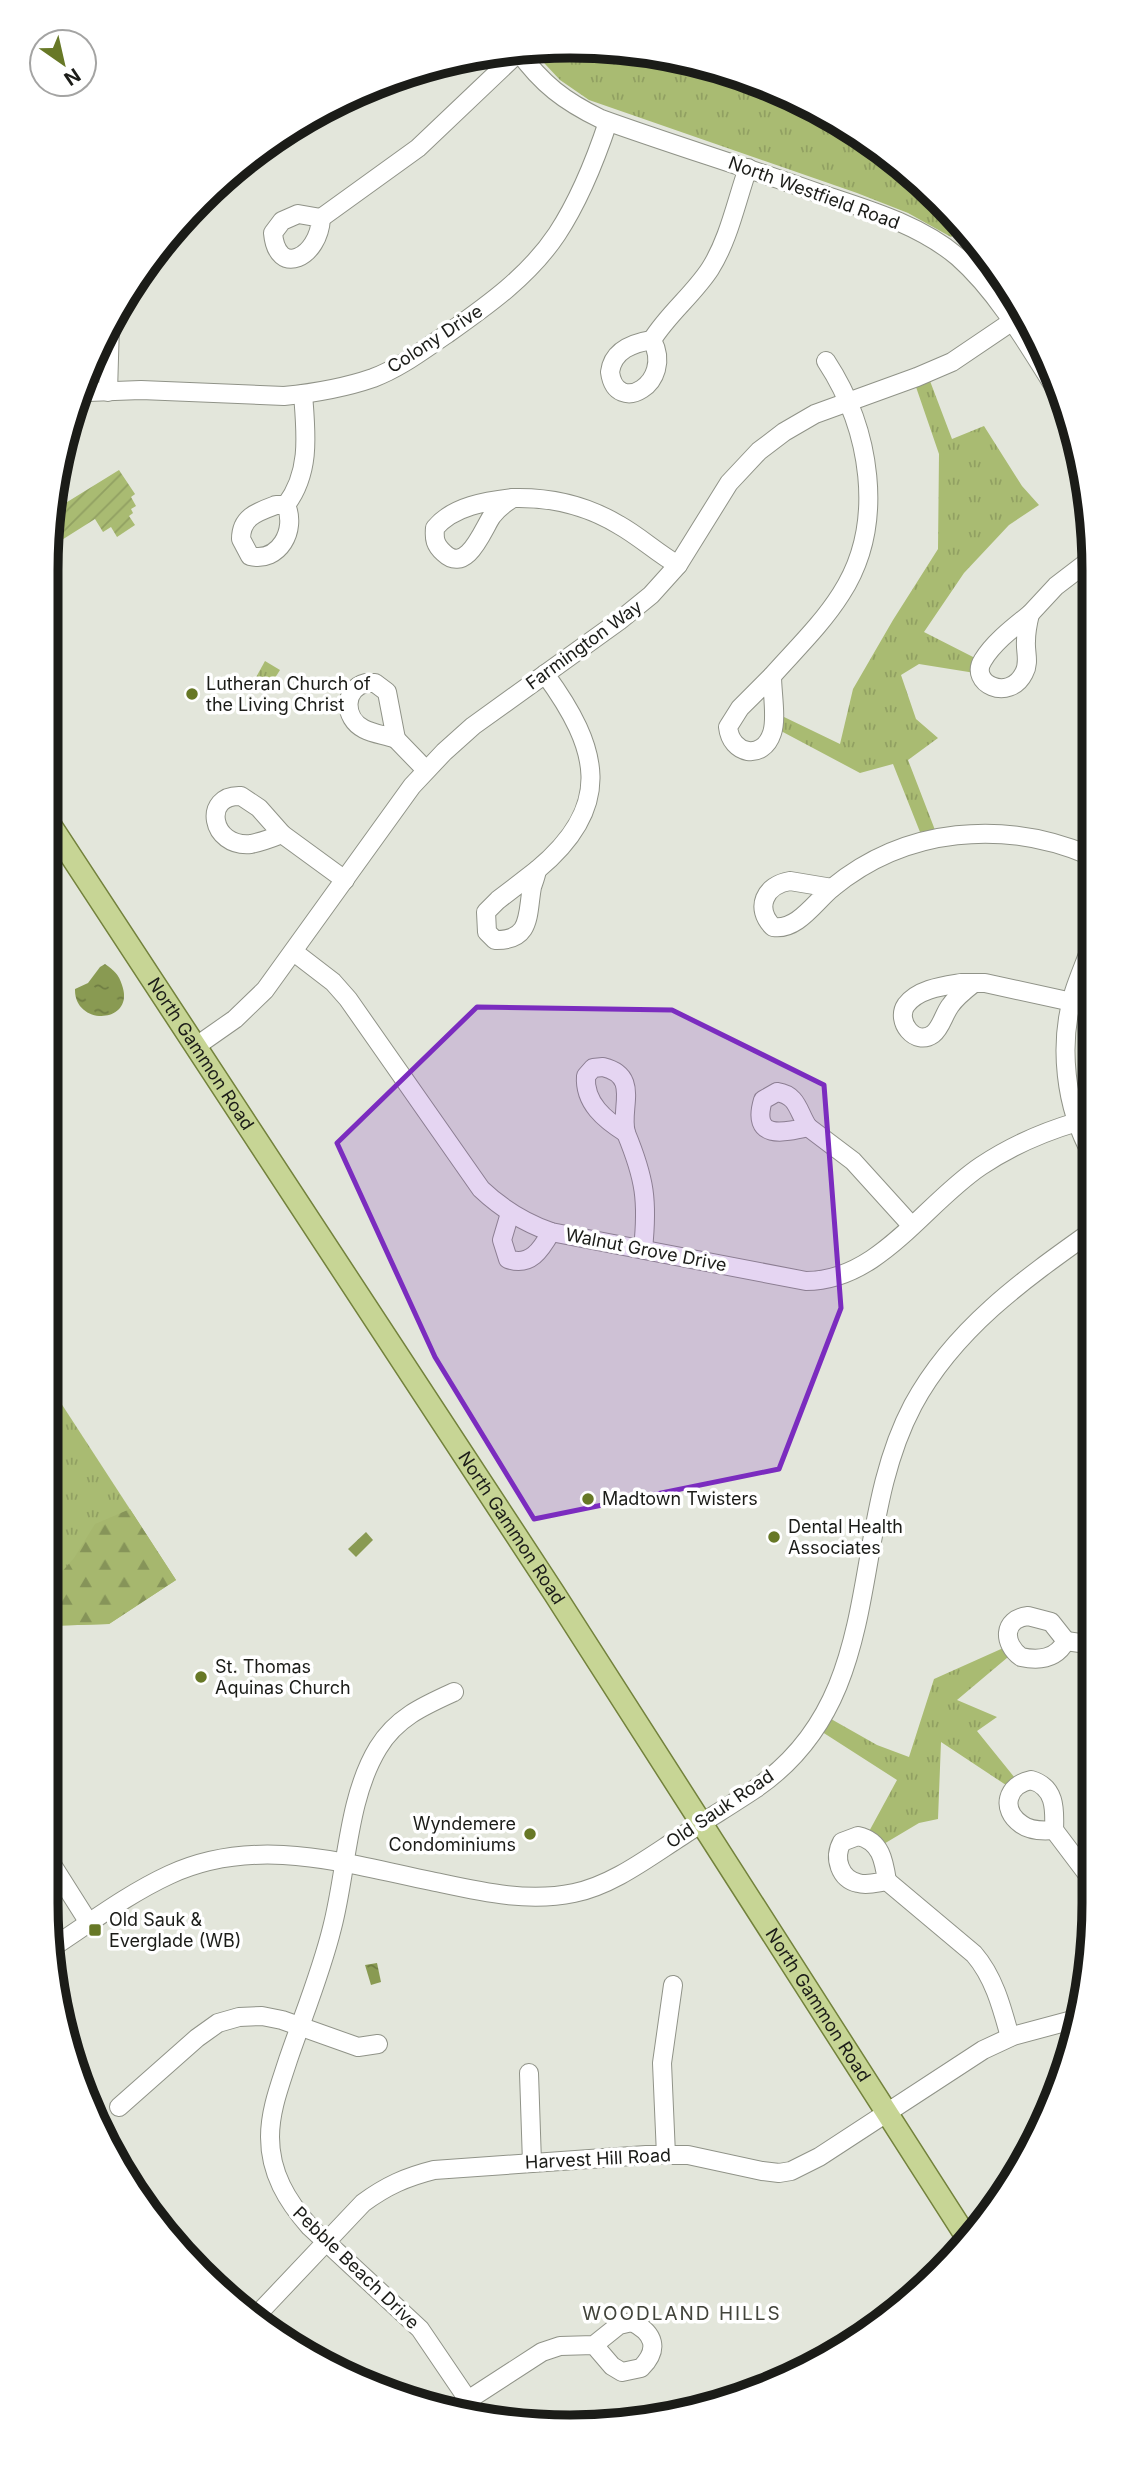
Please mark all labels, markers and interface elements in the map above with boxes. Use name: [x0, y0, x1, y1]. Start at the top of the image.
north arrow: [28, 28, 98, 98]
text: N: [60, 63, 85, 90]
street label: North Westfield Road: [726, 152, 903, 233]
street label: Colony Drive: [383, 300, 486, 377]
street label: Farmington Way: [522, 596, 646, 694]
place label: Lutheran Church of the Living Christ: [206, 673, 371, 715]
marker: Lutheran Church of the Living Christ: [184, 686, 200, 702]
street label: North Gammon Road: [143, 973, 259, 1134]
street label: Walnut Grove Drive: [564, 1224, 729, 1275]
street label: North Gammon Road: [454, 1448, 569, 1608]
place label: Madtown Twisters: [602, 1488, 758, 1509]
marker: Madtown Twisters: [580, 1491, 596, 1507]
place label: Dental Health Associates: [788, 1516, 903, 1558]
marker: Dental Health Associates: [766, 1529, 782, 1545]
place label: St. Thomas Aquinas Church: [215, 1656, 351, 1698]
marker: St. Thomas Aquinas Church: [193, 1669, 209, 1685]
street label: Old Sauk Road: [662, 1765, 777, 1852]
place label: Wyndemere Condominiums: [389, 1813, 516, 1855]
marker: Wyndemere Condominiums: [522, 1826, 538, 1842]
place label: Old Sauk & Everglade (WB): [109, 1909, 241, 1951]
marker: Old Sauk & Everglade (WB): [87, 1922, 103, 1938]
street label: North Gammon Road: [761, 1924, 875, 2085]
street label: Harvest Hill Road: [524, 2144, 672, 2173]
street label: Pebble Beach Drive: [289, 2202, 424, 2333]
district label: WOODLAND HILLS: [582, 2302, 782, 2325]

